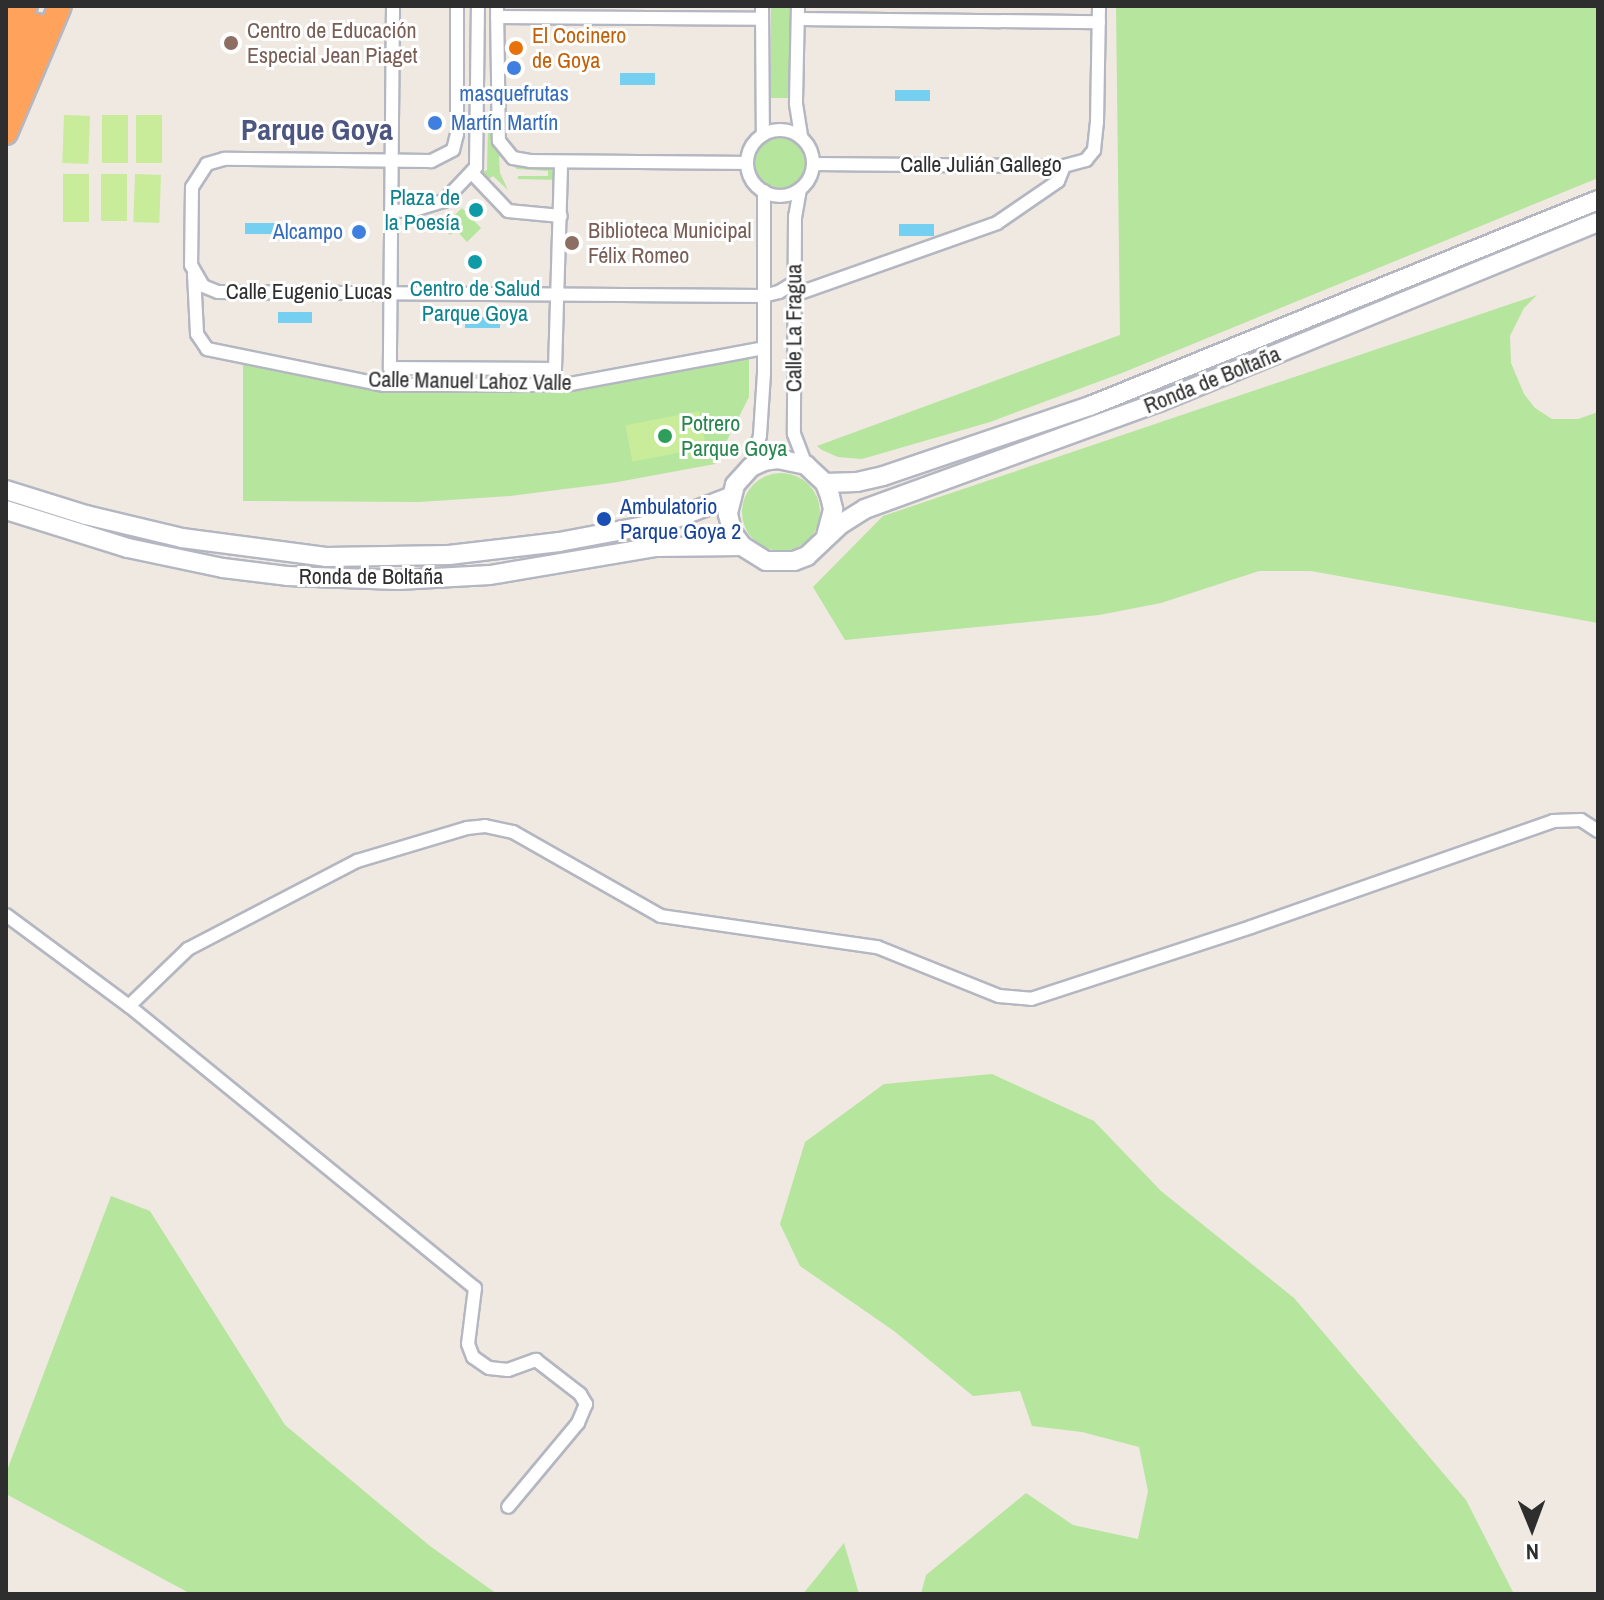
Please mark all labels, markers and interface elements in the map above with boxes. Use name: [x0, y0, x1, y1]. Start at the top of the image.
place label: Centro de Educación Especial Jean Piaget: [247, 17, 417, 68]
place label: El Cocinero de Goya: [532, 22, 626, 74]
marker: Centro de Educación Especial Jean Piaget: [222, 34, 240, 52]
marker: El Cocinero de Goya: [507, 39, 525, 57]
marker: masquefrutas: [505, 59, 523, 77]
place label: masquefrutas: [459, 81, 569, 107]
place label: Martín Martín: [451, 110, 558, 136]
district label: Parque Goya: [241, 111, 393, 147]
marker: Martín Martín: [426, 114, 444, 132]
street label: Calle Julián Gallego: [900, 152, 1062, 178]
place label: Plaza de la Poesía: [385, 184, 460, 236]
marker: Plaza de la Poesía: [467, 201, 485, 219]
place label: Biblioteca Municipal Félix Romeo: [588, 217, 751, 268]
place label: Alcampo: [273, 219, 343, 245]
marker: Alcampo: [350, 223, 368, 241]
marker: Biblioteca Municipal Félix Romeo: [563, 234, 581, 252]
marker: Centro de Salud Parque Goya: [466, 253, 484, 271]
street label: Calle La Fragua: [781, 264, 807, 392]
place label: Centro de Salud Parque Goya: [410, 275, 540, 326]
street label: Calle Eugenio Lucas: [226, 279, 392, 305]
street label: Ronda de Boltaña: [1140, 341, 1284, 419]
street label: Calle Manuel Lahoz Valle: [368, 366, 572, 396]
place label: Potrero Parque Goya: [681, 410, 787, 462]
marker: Potrero Parque Goya: [656, 427, 674, 445]
place label: Ambulatorio Parque Goya 2: [620, 493, 741, 544]
marker: Ambulatorio Parque Goya 2: [595, 510, 613, 528]
street label: Ronda de Boltaña: [299, 564, 443, 590]
north arrow: [1492, 1488, 1572, 1568]
text: N: [1526, 1537, 1539, 1567]

